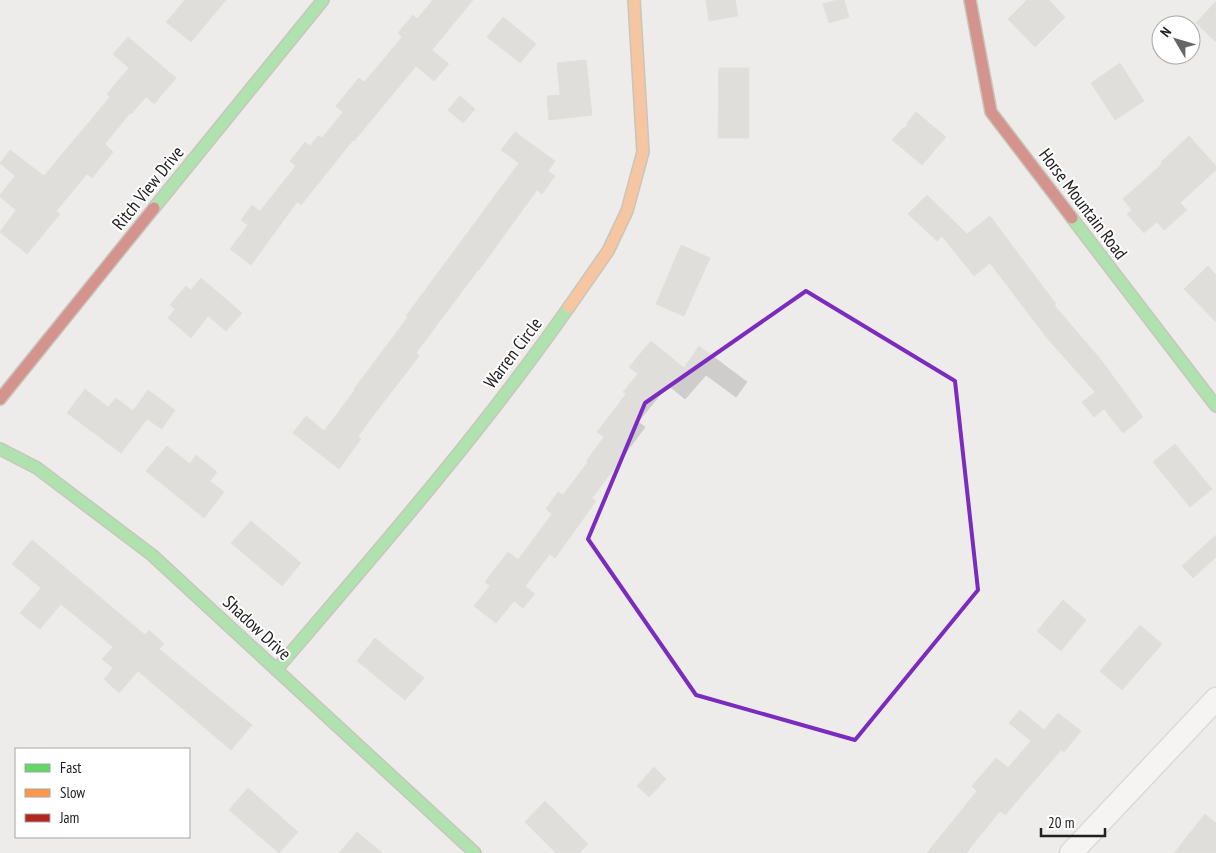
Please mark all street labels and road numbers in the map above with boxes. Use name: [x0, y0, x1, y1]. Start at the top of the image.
street label: Ritch View Drive: [107, 141, 188, 234]
street label: Horse Mountain Road: [1034, 144, 1133, 264]
street label: Warren Circle: [478, 313, 547, 393]
street label: Shadow Drive: [218, 590, 296, 665]

